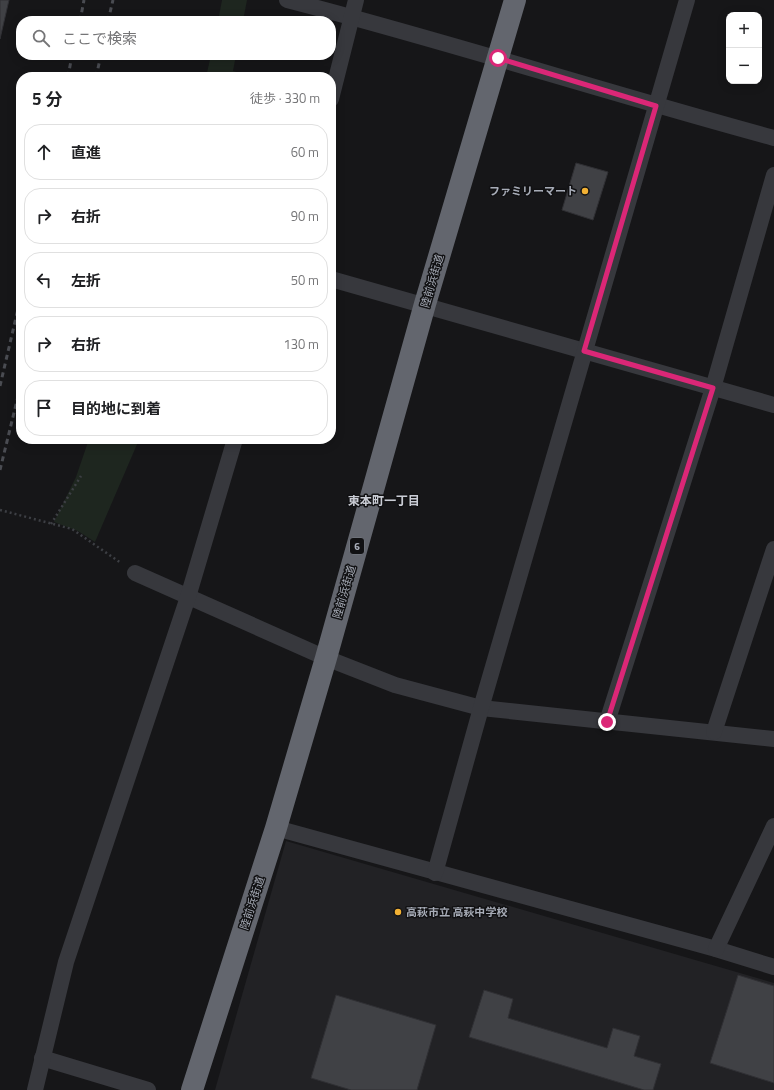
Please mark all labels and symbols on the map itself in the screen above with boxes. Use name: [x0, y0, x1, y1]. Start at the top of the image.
route start: [489, 49, 507, 67]
place label: ファミリーマート: [489, 183, 577, 199]
marker: ファミリーマート: [580, 186, 590, 196]
street label: 陸前浜街道: [417, 252, 447, 310]
district label: 東本町一丁目: [348, 491, 420, 510]
road number: 6: [350, 538, 364, 554]
street label: 陸前浜街道: [329, 563, 359, 621]
route end: [598, 713, 616, 731]
street label: 陸前浜街道: [236, 874, 268, 932]
place label: 高萩市立 高萩中学校: [406, 904, 507, 920]
marker: 高萩市立 高萩中学校: [393, 907, 403, 917]

